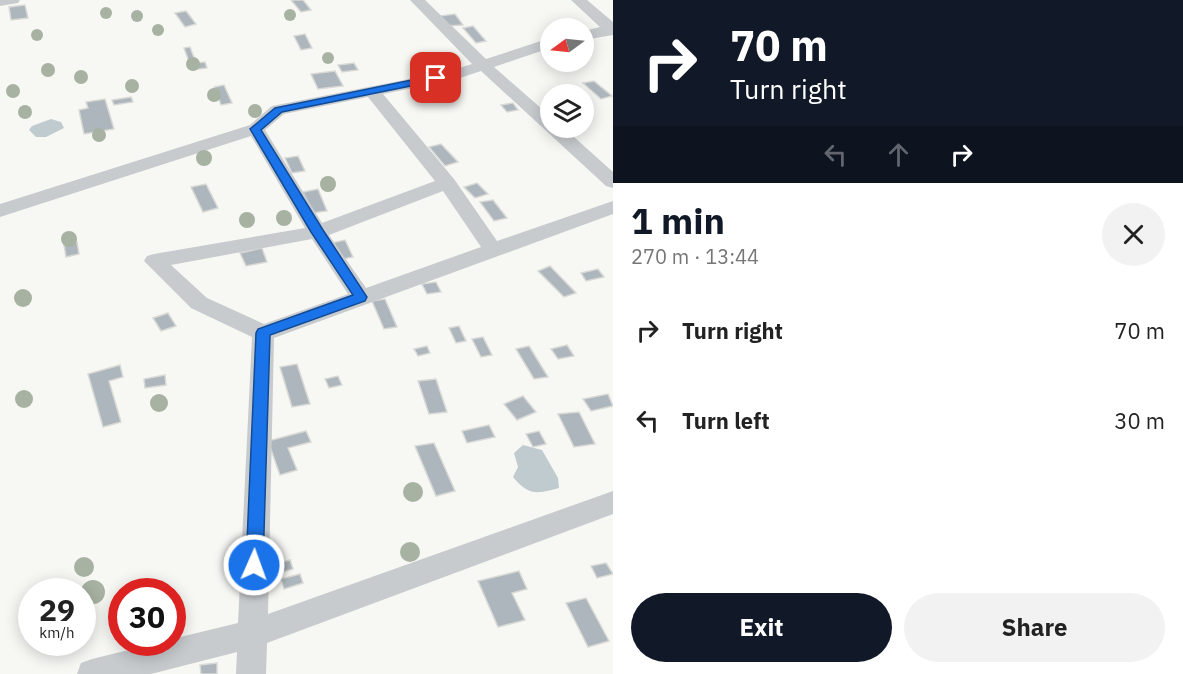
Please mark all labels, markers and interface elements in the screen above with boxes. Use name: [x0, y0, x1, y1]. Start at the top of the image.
north arrow: [540, 18, 594, 72]
map controls: [540, 18, 594, 138]
text: 70 m: [730, 18, 828, 73]
icon: right: [631, 24, 709, 102]
pin: [410, 52, 461, 103]
icon: arrive: [419, 61, 452, 94]
text: Turn right: [730, 71, 847, 106]
button: layers: [540, 84, 594, 138]
icon: left: [819, 138, 852, 171]
icon: ahead: [882, 138, 915, 171]
icon: right: [945, 138, 978, 171]
text: 1 min: [631, 197, 725, 244]
button: close: [1102, 203, 1165, 266]
text: 270 m · 13:44: [631, 243, 759, 270]
icon: right: [631, 314, 664, 347]
text: Turn right: [682, 316, 783, 345]
text: 70 m: [1114, 316, 1165, 345]
icon: left: [631, 404, 664, 437]
text: Turn left: [682, 406, 770, 435]
text: 30 m: [1114, 406, 1165, 435]
position arrow: [222, 533, 286, 597]
speed limit sign: 30: [108, 578, 186, 656]
text: 29: [39, 590, 75, 629]
button: Exit: [631, 593, 892, 662]
button: Share: [904, 593, 1165, 662]
text: km/h: [39, 623, 75, 642]

